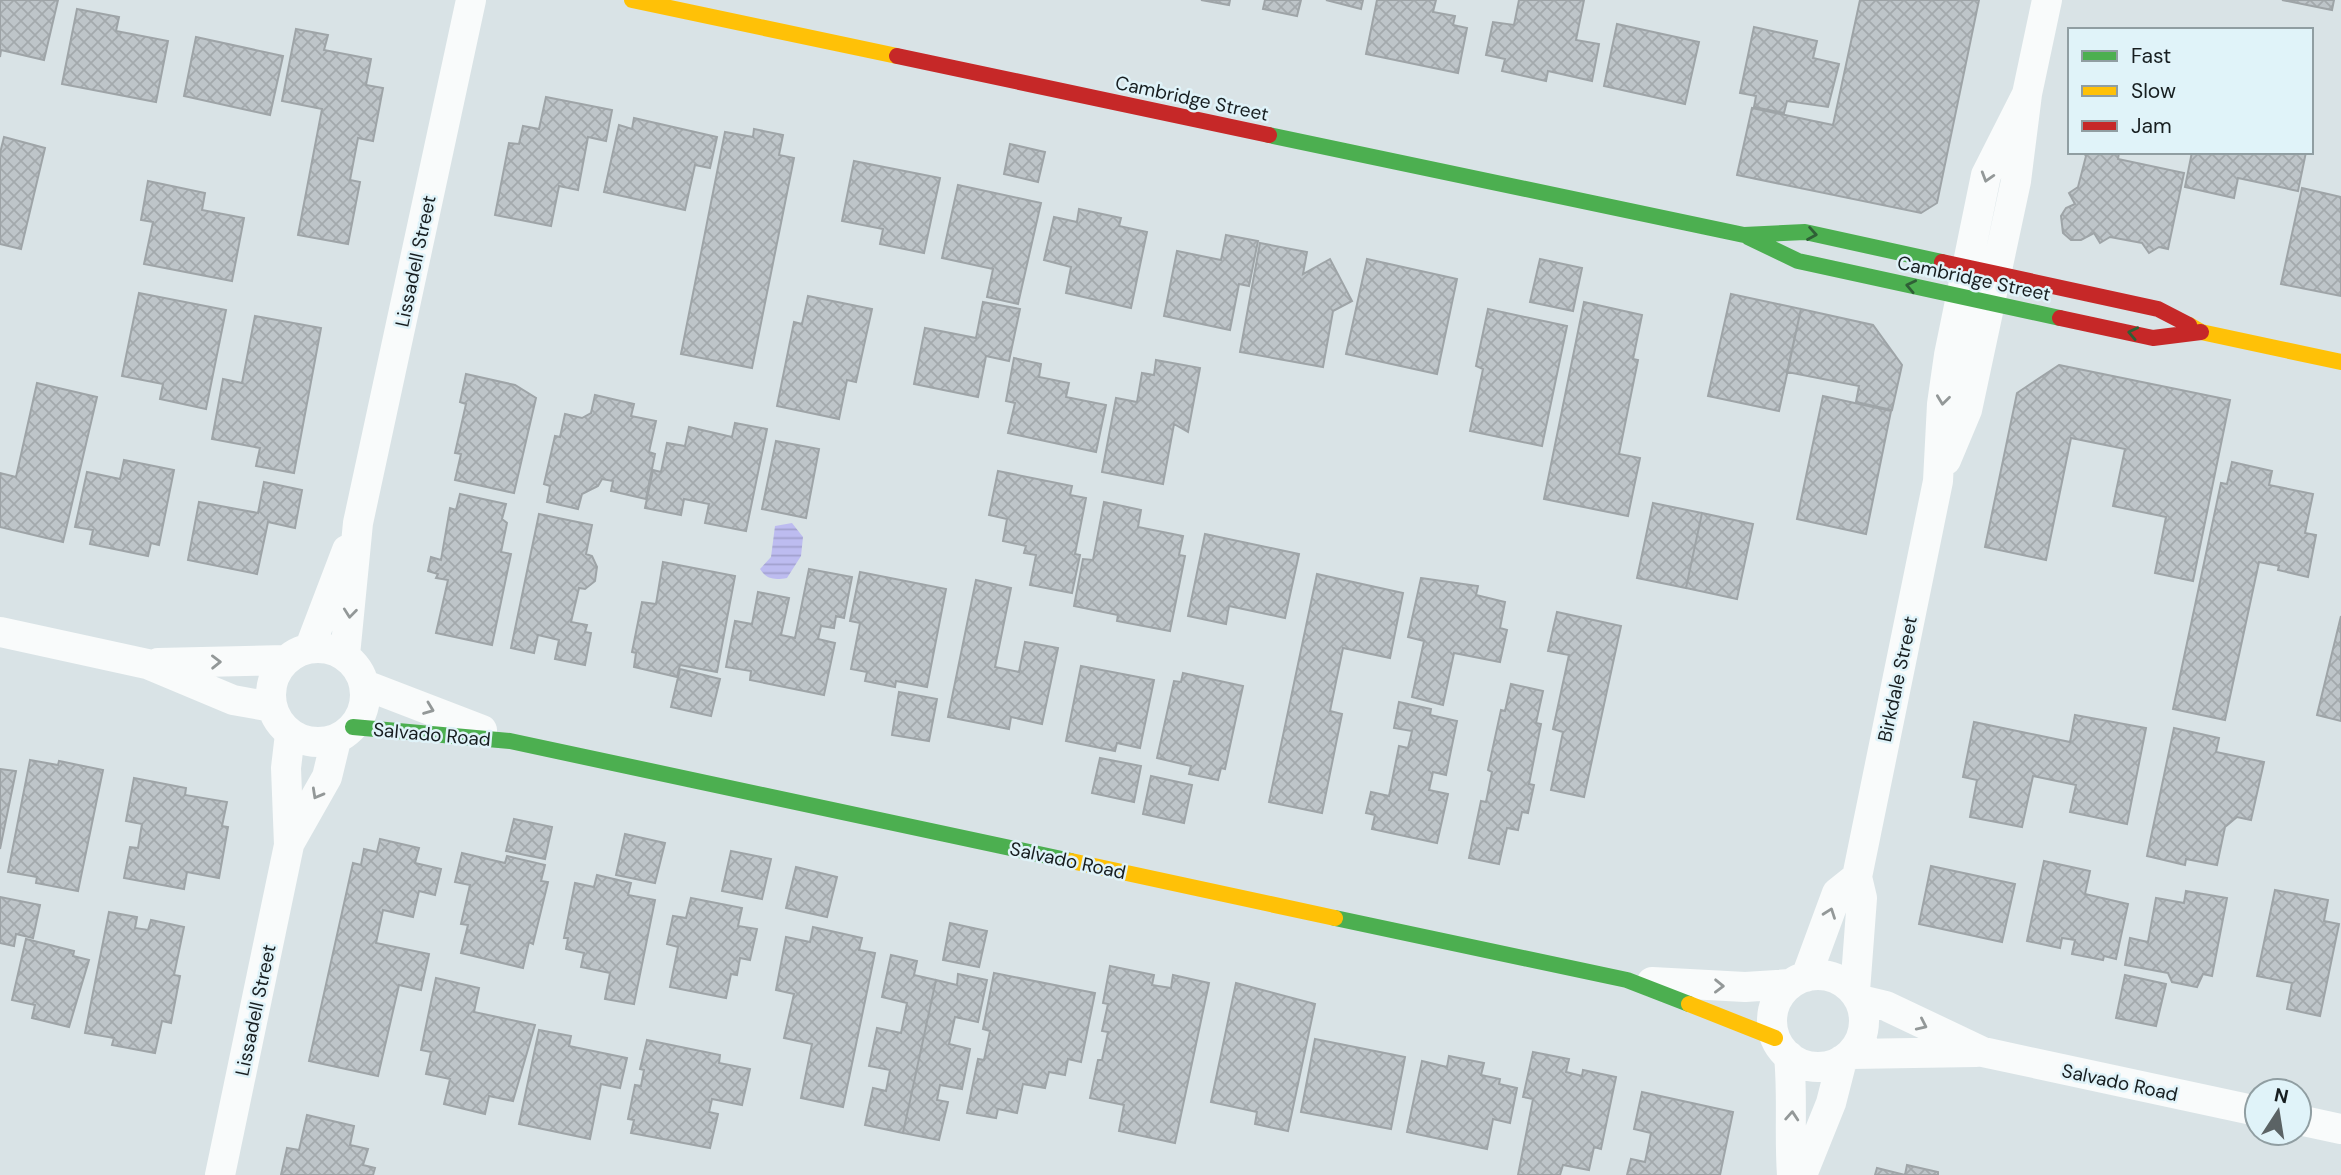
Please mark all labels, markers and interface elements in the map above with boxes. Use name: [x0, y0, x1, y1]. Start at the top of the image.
legend: [2068, 28, 2313, 154]
text: Fast: [2131, 42, 2171, 70]
street label: Cambridge Street: [1113, 70, 1271, 127]
text: Slow: [2131, 77, 2176, 105]
text: Jam: [2131, 112, 2172, 140]
one-way arrow: [1981, 171, 1996, 183]
street label: Lissadell Street: [389, 193, 442, 329]
one-way arrow: [1806, 226, 1818, 241]
street label: Cambridge Street: [1895, 250, 2053, 307]
one-way arrow: [1905, 280, 1917, 294]
one-way arrow: [2127, 327, 2139, 342]
one-way arrow: [1936, 395, 1951, 406]
one-way arrow: [343, 608, 358, 619]
street label: Birkdale Street: [1872, 614, 1923, 744]
one-way arrow: [211, 654, 221, 670]
one-way arrow: [422, 701, 434, 715]
street label: Salvado Road: [372, 717, 492, 752]
one-way arrow: [312, 787, 325, 800]
street label: Salvado Road: [1008, 836, 1128, 885]
one-way arrow: [1822, 907, 1836, 920]
street label: Lissadell Street: [229, 942, 282, 1078]
one-way arrow: [1715, 978, 1725, 994]
one-way arrow: [1915, 1016, 1928, 1030]
street label: Salvado Road: [2060, 1058, 2180, 1107]
north arrow: [2243, 1077, 2313, 1147]
text: N: [2272, 1082, 2291, 1110]
one-way arrow: [1784, 1110, 1799, 1121]

